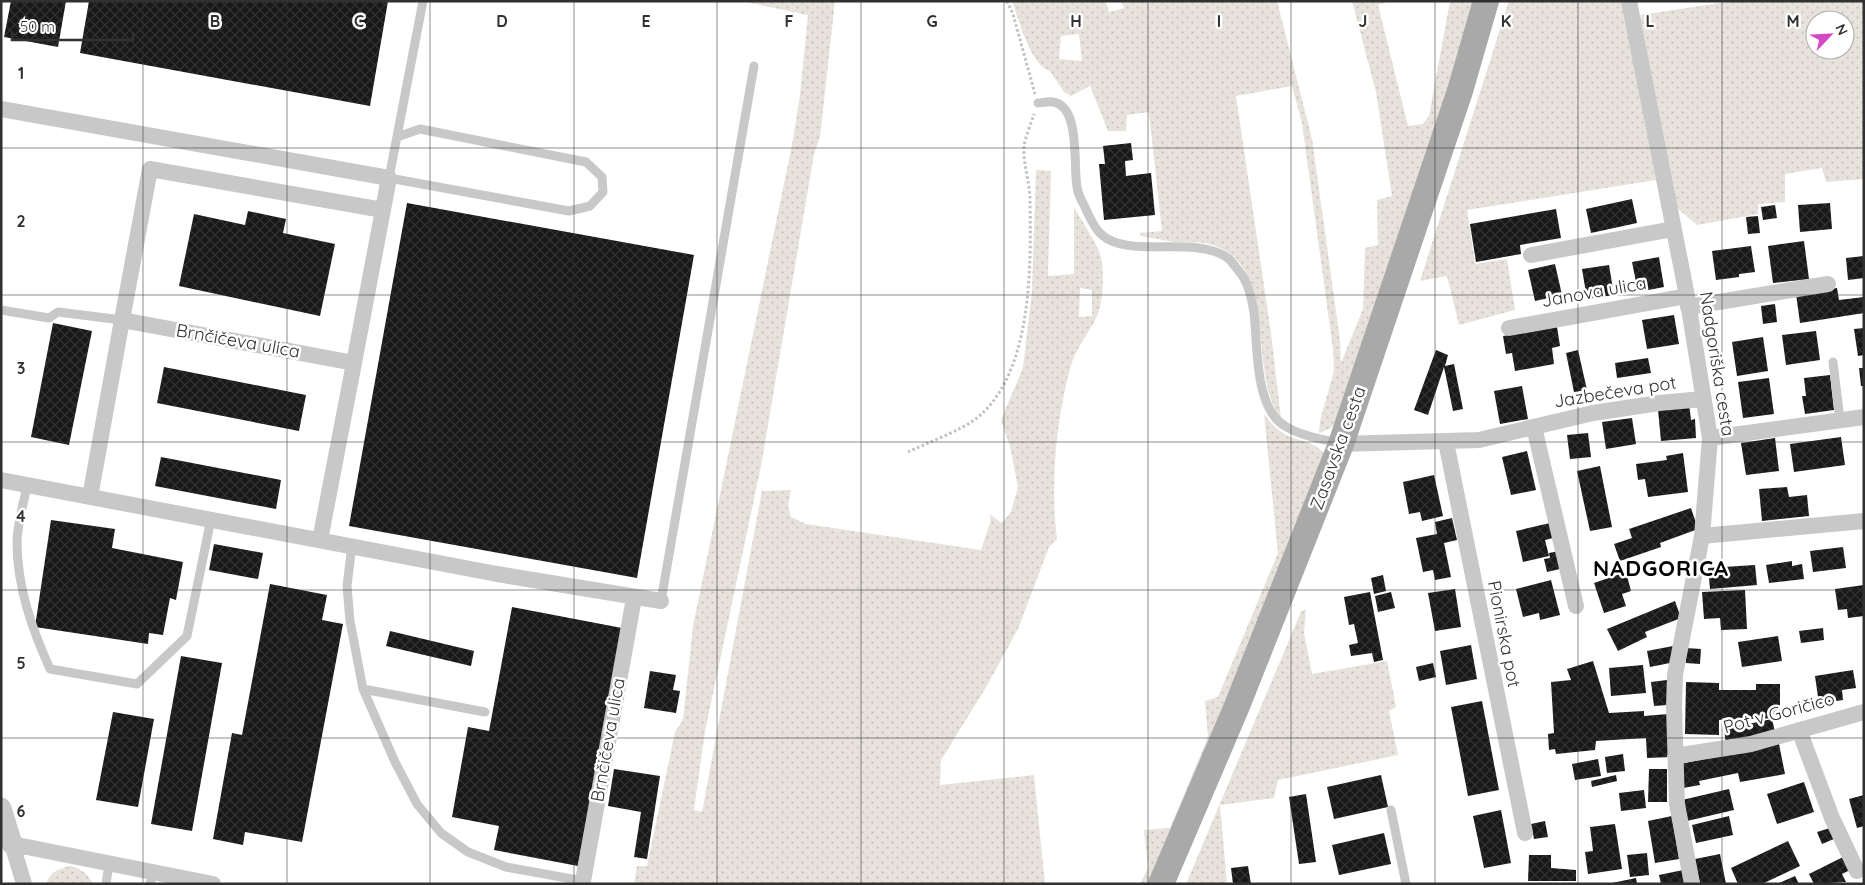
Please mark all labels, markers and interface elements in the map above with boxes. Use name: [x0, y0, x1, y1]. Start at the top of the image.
scale bar: [12, 10, 134, 42]
north arrow: [1805, 10, 1855, 60]
text: B: [210, 11, 220, 31]
text: C: [354, 11, 364, 31]
text: D: [496, 11, 508, 31]
text: E: [641, 11, 651, 31]
text: F: [785, 11, 794, 31]
text: G: [926, 11, 938, 31]
text: H: [1070, 11, 1082, 31]
text: I: [1217, 11, 1221, 31]
text: J: [1359, 11, 1367, 31]
text: K: [1501, 11, 1511, 31]
text: L: [1646, 11, 1655, 31]
text: M: [1786, 11, 1800, 31]
text: 50 m: [20, 17, 55, 36]
text: N: [1831, 21, 1852, 38]
text: 1: [18, 63, 24, 83]
text: 2: [16, 211, 26, 231]
street label: Janova ulica: [1540, 271, 1648, 312]
street label: Nadgoriška cesta: [1695, 290, 1740, 438]
street label: Brnčičeva ulica: [174, 318, 302, 363]
text: 3: [17, 358, 25, 378]
street label: Jazbečeva pot: [1552, 370, 1678, 413]
street label: Zasavska cesta: [1304, 383, 1371, 513]
text: 4: [16, 506, 26, 526]
district label: NADGORICA: [1593, 554, 1729, 582]
street label: Pionirska pot: [1483, 579, 1526, 689]
text: 5: [16, 653, 26, 673]
street label: Brnčičeva ulica: [585, 676, 630, 804]
street label: Pot v Goričico: [1721, 687, 1837, 738]
text: 6: [17, 801, 26, 821]

